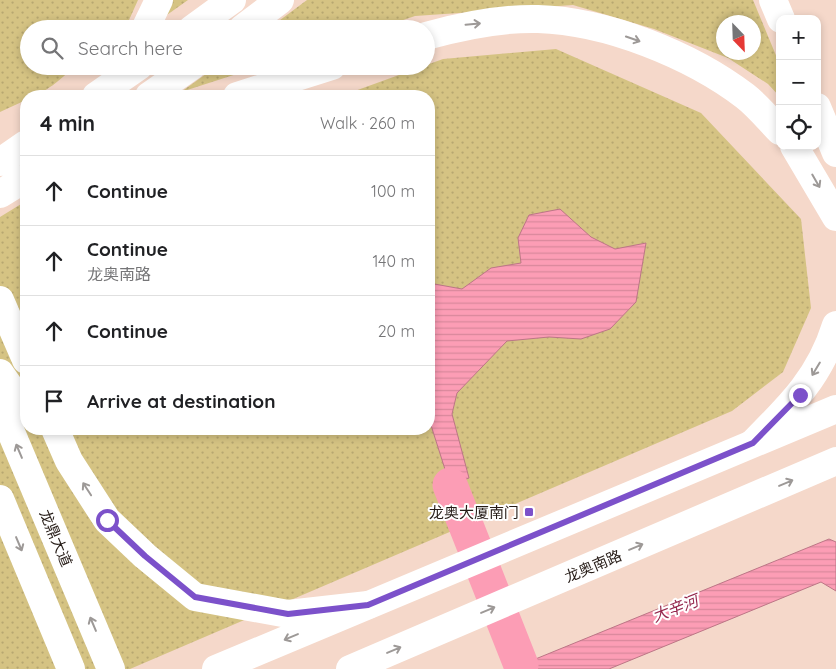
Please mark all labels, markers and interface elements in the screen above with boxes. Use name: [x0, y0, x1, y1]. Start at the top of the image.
north arrow: [716, 15, 761, 60]
map controls: [776, 15, 821, 150]
button: +: [776, 15, 821, 60]
one-way arrow: [465, 19, 481, 29]
search box: [20, 20, 435, 75]
icon: search: [38, 34, 66, 62]
one-way arrow: [625, 35, 640, 44]
text: Search here: [78, 36, 183, 60]
button: −: [776, 60, 821, 105]
button: locate: [776, 105, 821, 150]
text: 4 min: [40, 110, 95, 136]
text: Walk · 260 m: [320, 113, 415, 133]
one-way arrow: [812, 173, 822, 187]
icon: ahead: [40, 177, 68, 205]
text: Continue: [87, 179, 168, 203]
text: 100 m: [371, 181, 415, 201]
text: Continue: [87, 237, 168, 261]
icon: ahead: [40, 247, 68, 275]
text: 140 m: [372, 251, 415, 271]
text: 龙奥南路: [87, 264, 151, 284]
icon: ahead: [40, 317, 68, 345]
text: Continue: [87, 319, 168, 343]
text: 20 m: [378, 321, 415, 341]
one-way arrow: [810, 362, 820, 376]
route end: [789, 384, 812, 407]
icon: arrive: [40, 387, 68, 415]
text: Arrive at destination: [87, 389, 276, 413]
one-way arrow: [14, 444, 23, 459]
one-way arrow: [778, 477, 793, 487]
one-way arrow: [82, 483, 92, 497]
place label: 龙奥大厦南门: [429, 503, 519, 522]
marker: 龙奥大厦南门: [523, 506, 535, 518]
street label: 龙鼎大道: [36, 507, 76, 569]
route start: [96, 509, 119, 532]
one-way arrow: [15, 536, 24, 551]
one-way arrow: [628, 542, 643, 551]
street label: 龙奥南路: [562, 546, 624, 586]
water label: 大辛河: [649, 589, 704, 626]
one-way arrow: [480, 605, 495, 615]
one-way arrow: [87, 617, 97, 632]
one-way arrow: [284, 633, 299, 643]
one-way arrow: [386, 645, 402, 654]

